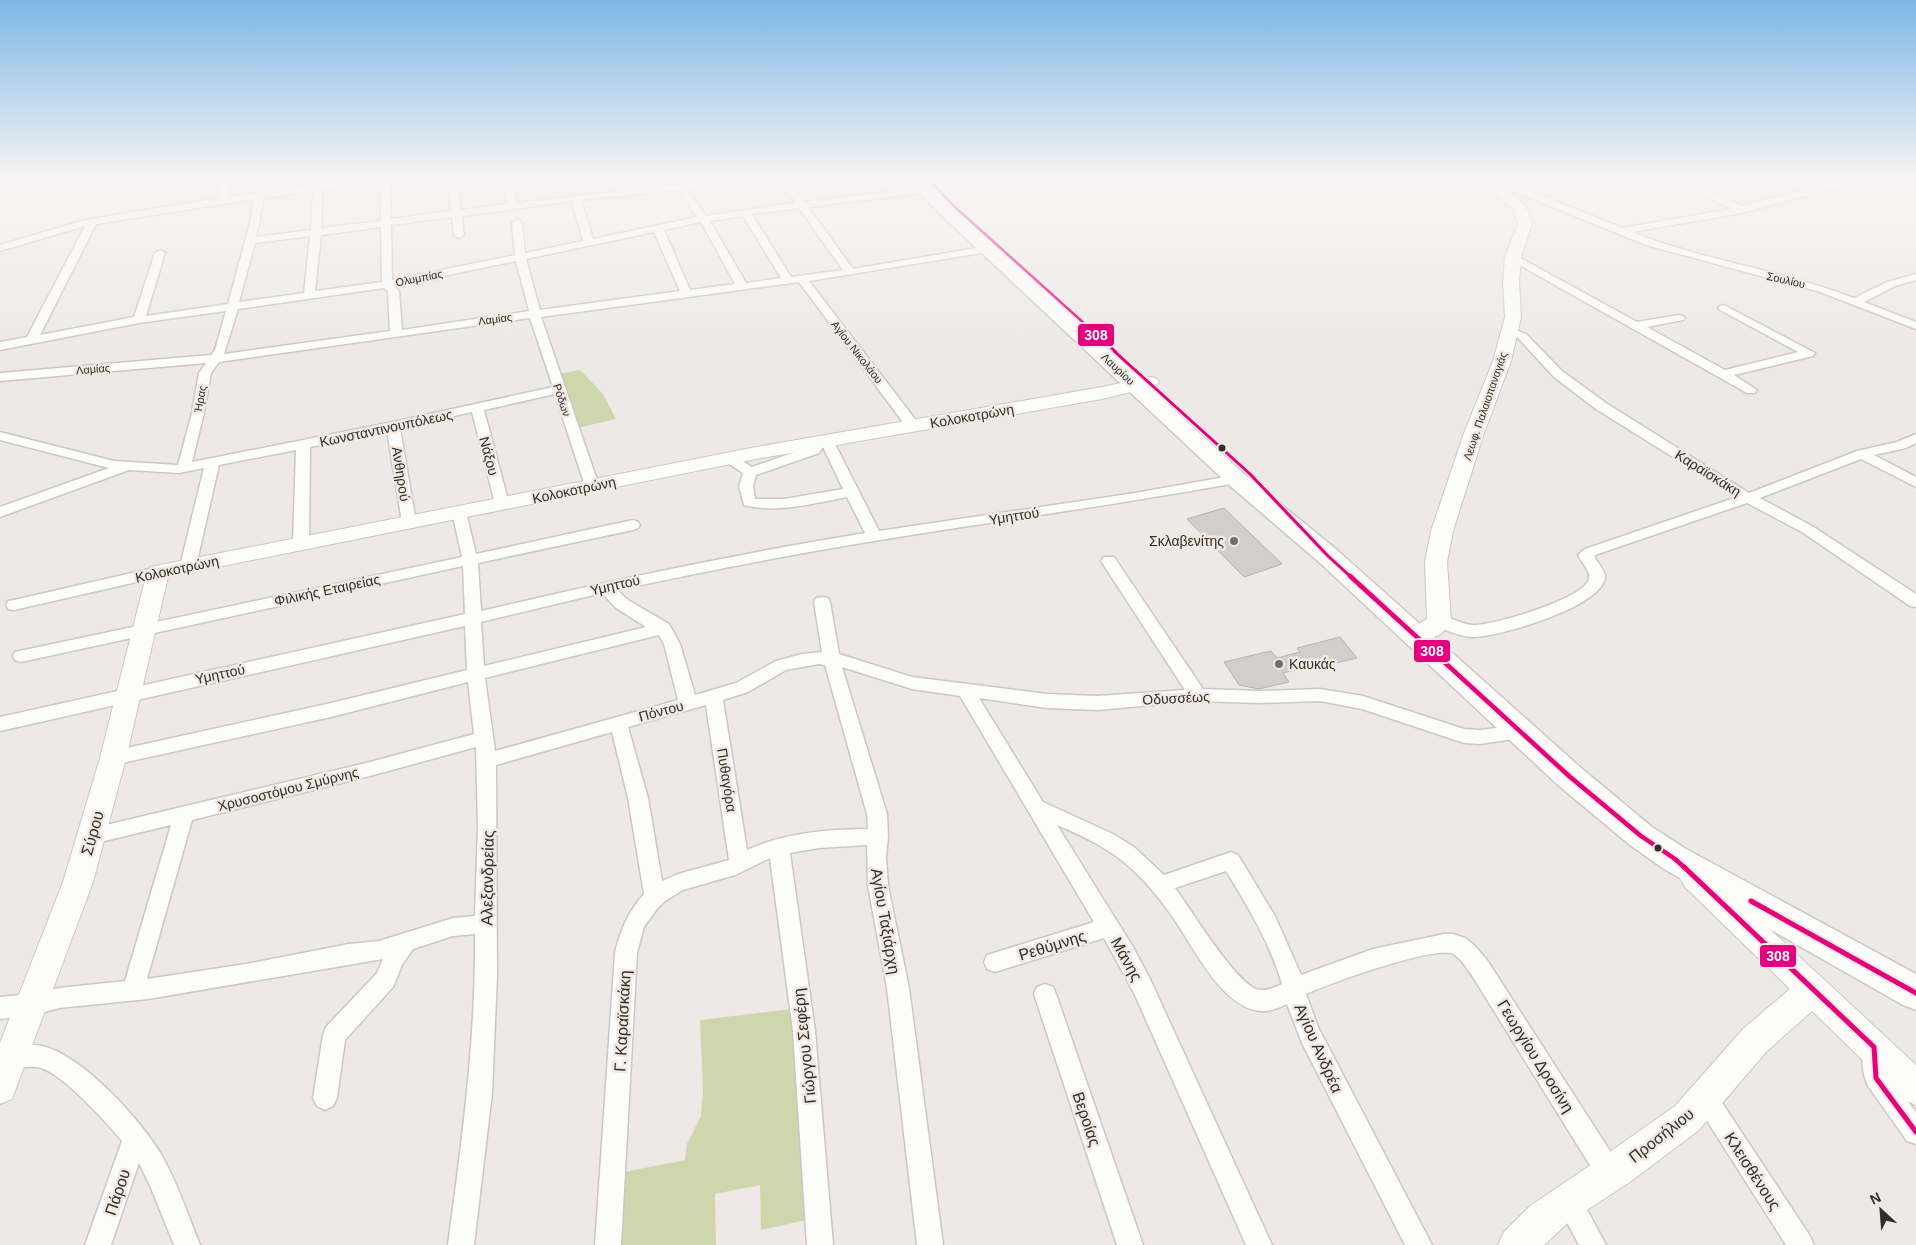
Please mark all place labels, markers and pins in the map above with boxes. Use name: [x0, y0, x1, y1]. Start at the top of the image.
unlabelled marker: [1217, 443, 1227, 453]
place label: Σκλαβενίτης: [1149, 533, 1224, 549]
marker: Σκλαβενίτης: [1228, 535, 1240, 547]
place label: Καυκάς: [1289, 656, 1336, 672]
marker: Καυκάς: [1273, 658, 1285, 670]
unlabelled marker: [1653, 843, 1663, 853]

